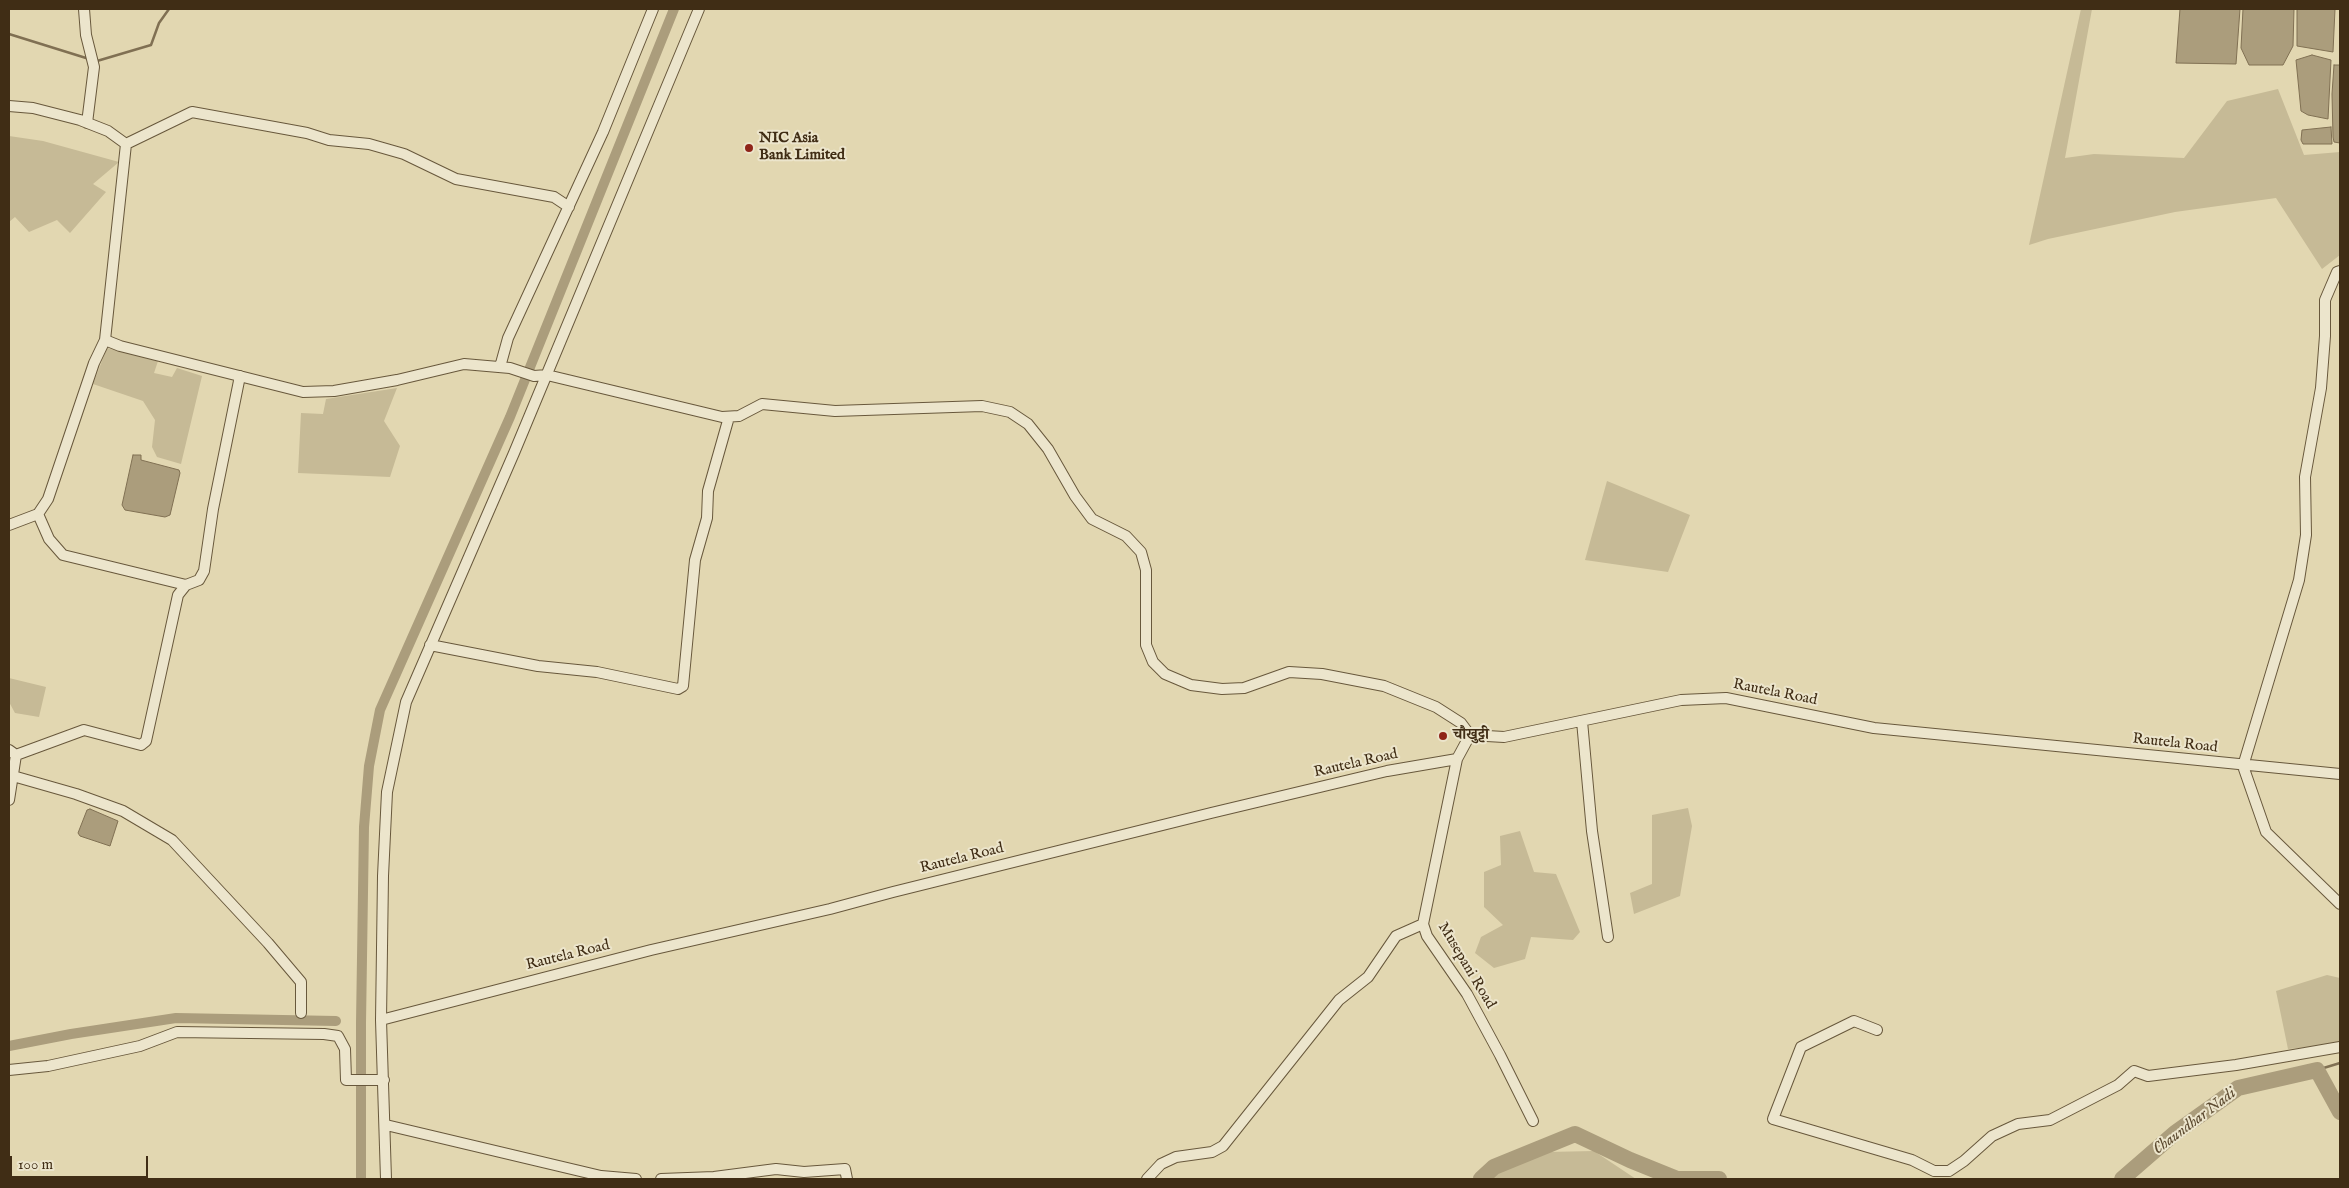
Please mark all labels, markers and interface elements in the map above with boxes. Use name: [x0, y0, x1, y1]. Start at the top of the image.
place label: NIC Asia Bank Limited: [759, 130, 845, 165]
marker: NIC Asia Bank Limited: [743, 142, 755, 154]
street label: Rautela Road: [1731, 676, 1819, 710]
place label: चौखुट्टी: [1453, 727, 1489, 745]
marker: चौखुट्टी: [1437, 730, 1449, 742]
street label: Rautela Road: [2132, 731, 2218, 757]
street label: Rautela Road: [1312, 746, 1400, 782]
street label: Rautela Road: [918, 840, 1006, 878]
street label: Musepani Road: [1433, 920, 1499, 1012]
street label: Rautela Road: [524, 937, 612, 975]
water label: Chaundhar Nadi: [2150, 1085, 2240, 1159]
scale bar: [12, 1146, 150, 1178]
text: 100 m: [18, 1155, 53, 1174]

